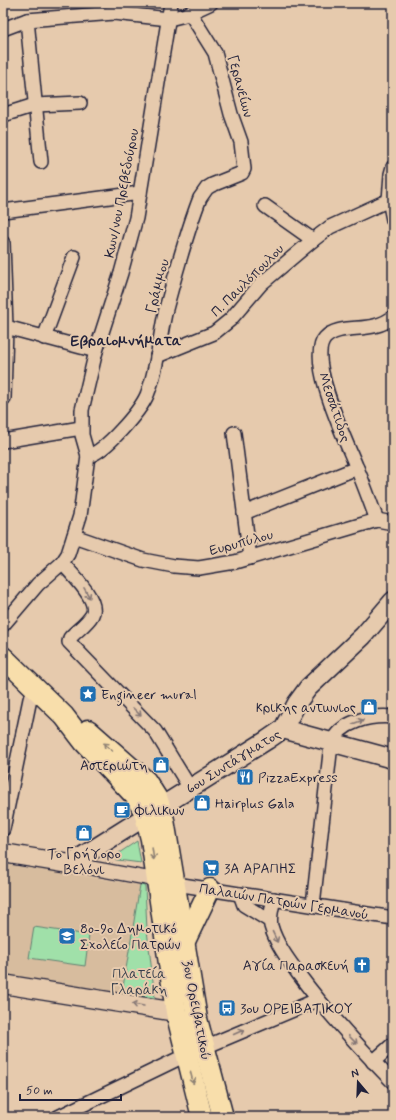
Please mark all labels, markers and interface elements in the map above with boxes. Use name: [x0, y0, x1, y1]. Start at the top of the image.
street label: Γερανείων: [223, 53, 257, 119]
street label: Κων/νου Πρεβεδούρου: [101, 127, 143, 259]
street label: Π. Παυλόπουλου: [207, 240, 288, 321]
street label: Γράμμου: [142, 257, 174, 315]
district label: Εβραιομνήματα: [71, 331, 182, 351]
street label: Μεσσάτιδος: [314, 370, 354, 445]
street label: Ευρυπύλου: [207, 526, 275, 560]
one-way arrow: [83, 587, 91, 599]
place icon: Engineer mural: [78, 684, 98, 704]
place label: Engineer mural: [101, 686, 197, 706]
shop icon: κρικης αντωνιος: [359, 697, 379, 717]
place label: κρικης αντωνιος: [256, 699, 356, 717]
one-way arrow: [132, 707, 142, 717]
one-way arrow: [351, 717, 363, 725]
street label: 6ου Συντάγματος: [183, 725, 284, 798]
one-way arrow: [102, 742, 113, 751]
shop icon: Αστεριώτη: [151, 755, 171, 775]
place label: Αστεριώτη: [80, 757, 148, 775]
restaurant icon: PizzaExpress: [235, 767, 255, 787]
place label: PizzaExpress: [258, 769, 338, 787]
shop icon: Hairplus Gala: [192, 793, 212, 813]
place label: Hairplus Gala: [215, 795, 295, 813]
cafe icon: Φιλικων: [112, 800, 132, 820]
place label: Φιλικων: [134, 802, 185, 820]
shop icon: Το Γρήγορο Βελόνι: [74, 823, 94, 843]
place label: Το Γρήγορο Βελόνι: [47, 845, 121, 879]
one-way arrow: [149, 847, 157, 860]
supermarket icon: 3Α ΑΡΑΠΗΣ: [201, 858, 221, 878]
place label: 3Α ΑΡΑΠΗΣ: [224, 860, 296, 878]
street label: Παλαιών Πατρών Γερμανού: [198, 880, 370, 924]
place label: 8o-9ο Δημοτικό Σχολείο Πατρών: [80, 920, 180, 954]
school or university icon: 8o-9ο Δημοτικό Σχολείο Πατρών: [57, 926, 77, 946]
one-way arrow: [272, 930, 279, 942]
church icon: Αγία Παρασκευή: [352, 955, 372, 975]
place label: Αγία Παρασκευή: [243, 957, 349, 975]
street label: 3ου Ορειβατικού: [178, 959, 215, 1062]
park label: Πλατεία Γλαράκη: [111, 965, 167, 999]
bus stop icon: 3ου ΟΡΕΙΒΑΤΙΚΟΥ: [217, 998, 237, 1018]
place label: 3ου ΟΡΕΙΒΑΤΙΚΟΥ: [240, 1000, 353, 1018]
one-way arrow: [131, 1001, 144, 1009]
one-way arrow: [233, 1027, 245, 1035]
one-way arrow: [348, 1035, 358, 1045]
north arrow: [338, 1062, 378, 1102]
text: N: [349, 1066, 361, 1081]
one-way arrow: [189, 1071, 196, 1084]
scale bar: [20, 1076, 121, 1102]
text: 50 m: [26, 1083, 53, 1099]

